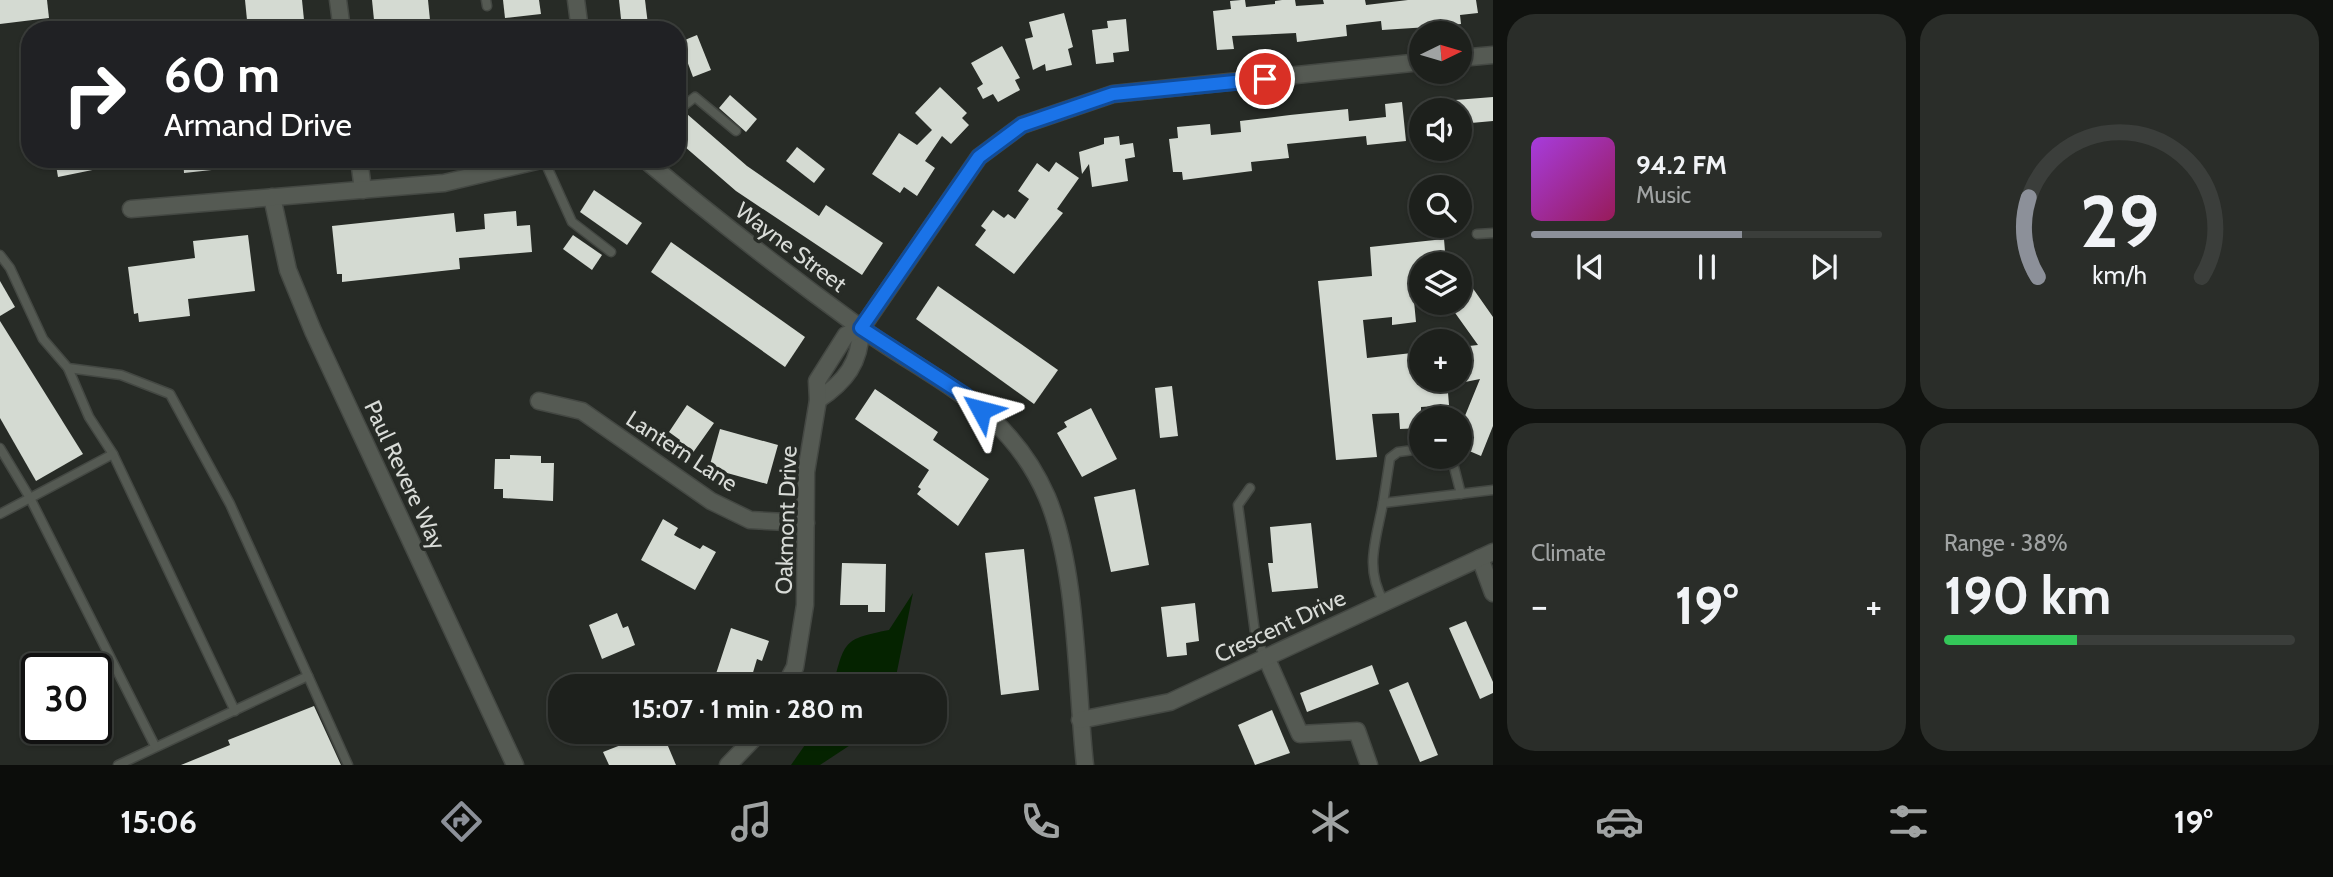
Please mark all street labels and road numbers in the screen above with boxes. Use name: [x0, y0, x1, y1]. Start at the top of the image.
street label: Wayne Street: [730, 196, 852, 298]
street label: Paul Revere Way: [358, 396, 452, 554]
street label: Lantern Lane: [621, 405, 743, 497]
street label: Oakmont Drive: [769, 445, 803, 595]
street label: Crescent Drive: [1210, 583, 1350, 669]

